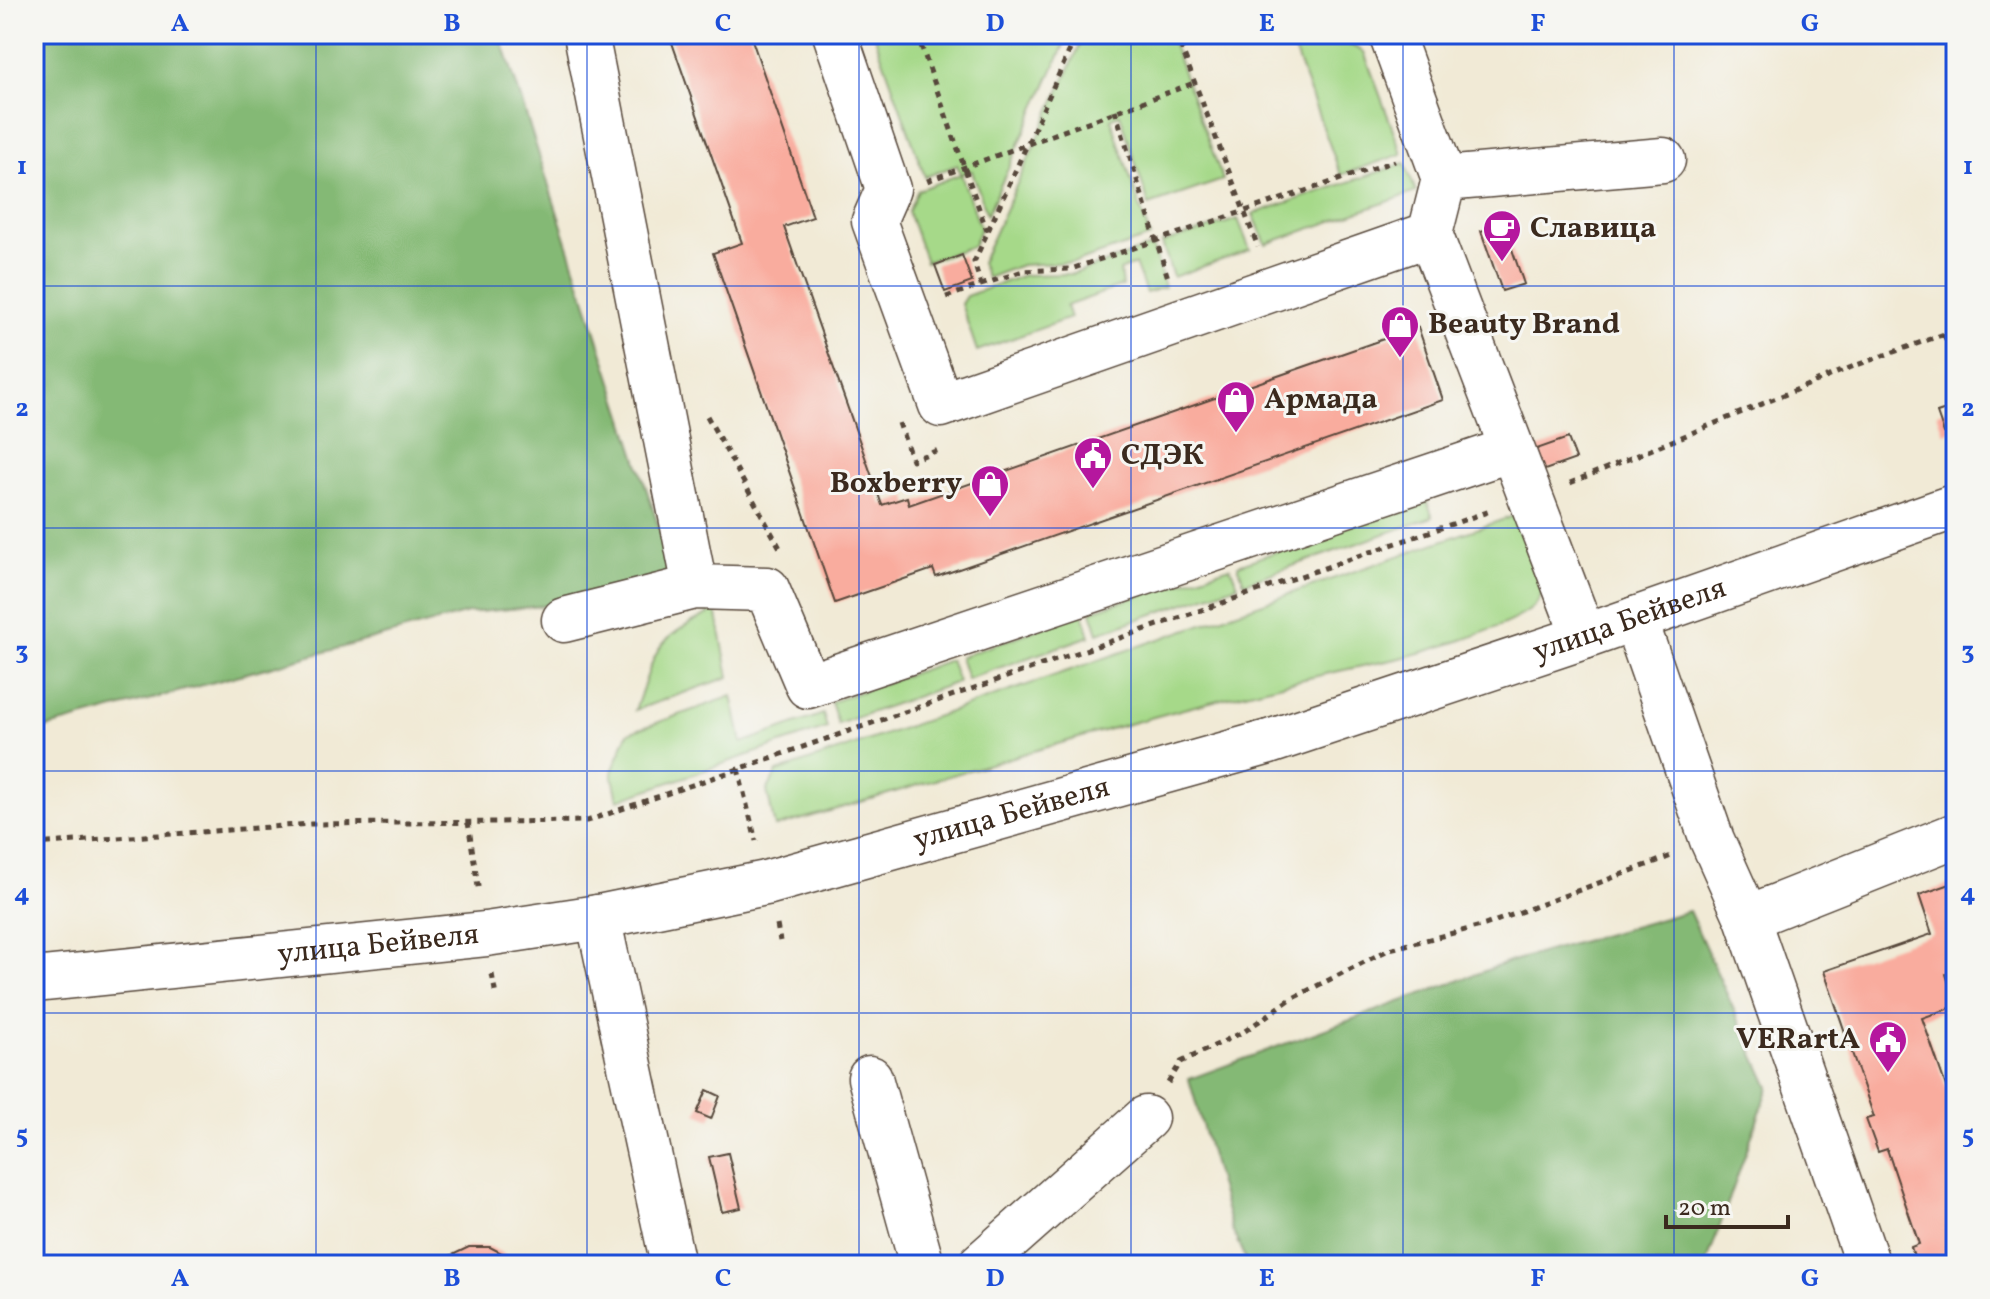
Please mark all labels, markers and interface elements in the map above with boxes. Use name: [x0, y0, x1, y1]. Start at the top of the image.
text: A: [171, 6, 190, 42]
text: B: [443, 6, 461, 42]
text: C: [715, 6, 731, 42]
text: D: [985, 6, 1005, 42]
text: E: [1259, 6, 1275, 42]
text: F: [1530, 6, 1546, 42]
text: G: [1801, 6, 1819, 42]
text: 1: [17, 149, 27, 185]
text: 1: [1963, 149, 1973, 185]
cafe icon: Славица: [1481, 208, 1523, 263]
place label: Славица: [1530, 208, 1656, 250]
shop icon: Beauty Brand: [1379, 304, 1421, 359]
place label: Beauty Brand: [1428, 304, 1620, 346]
shop icon: Армада: [1215, 379, 1257, 434]
place label: Армада: [1264, 379, 1378, 421]
text: 2: [15, 391, 29, 427]
text: 2: [1961, 391, 1975, 427]
public building icon: СДЭК: [1072, 435, 1114, 490]
place label: СДЭК: [1121, 435, 1204, 477]
place label: Boxberry: [830, 463, 962, 505]
shop icon: Boxberry: [969, 463, 1011, 518]
street label: улица Бейвеля: [1528, 568, 1732, 674]
text: 3: [15, 634, 29, 670]
text: 3: [1961, 634, 1975, 670]
street label: улица Бейвеля: [909, 767, 1114, 862]
text: 4: [14, 876, 30, 912]
text: 4: [1960, 876, 1976, 912]
street label: улица Бейвеля: [276, 914, 481, 976]
place label: VERartA: [1736, 1019, 1860, 1061]
public building icon: VERartA: [1867, 1019, 1909, 1074]
text: 5: [16, 1118, 28, 1154]
text: 5: [1962, 1118, 1974, 1154]
scale bar: [1666, 1179, 1788, 1229]
text: 20 m: [1678, 1192, 1731, 1226]
text: A: [171, 1261, 190, 1297]
text: B: [443, 1261, 461, 1297]
text: C: [715, 1261, 731, 1297]
text: D: [985, 1261, 1005, 1297]
text: E: [1259, 1261, 1275, 1297]
text: F: [1530, 1261, 1546, 1297]
text: G: [1801, 1261, 1819, 1297]

